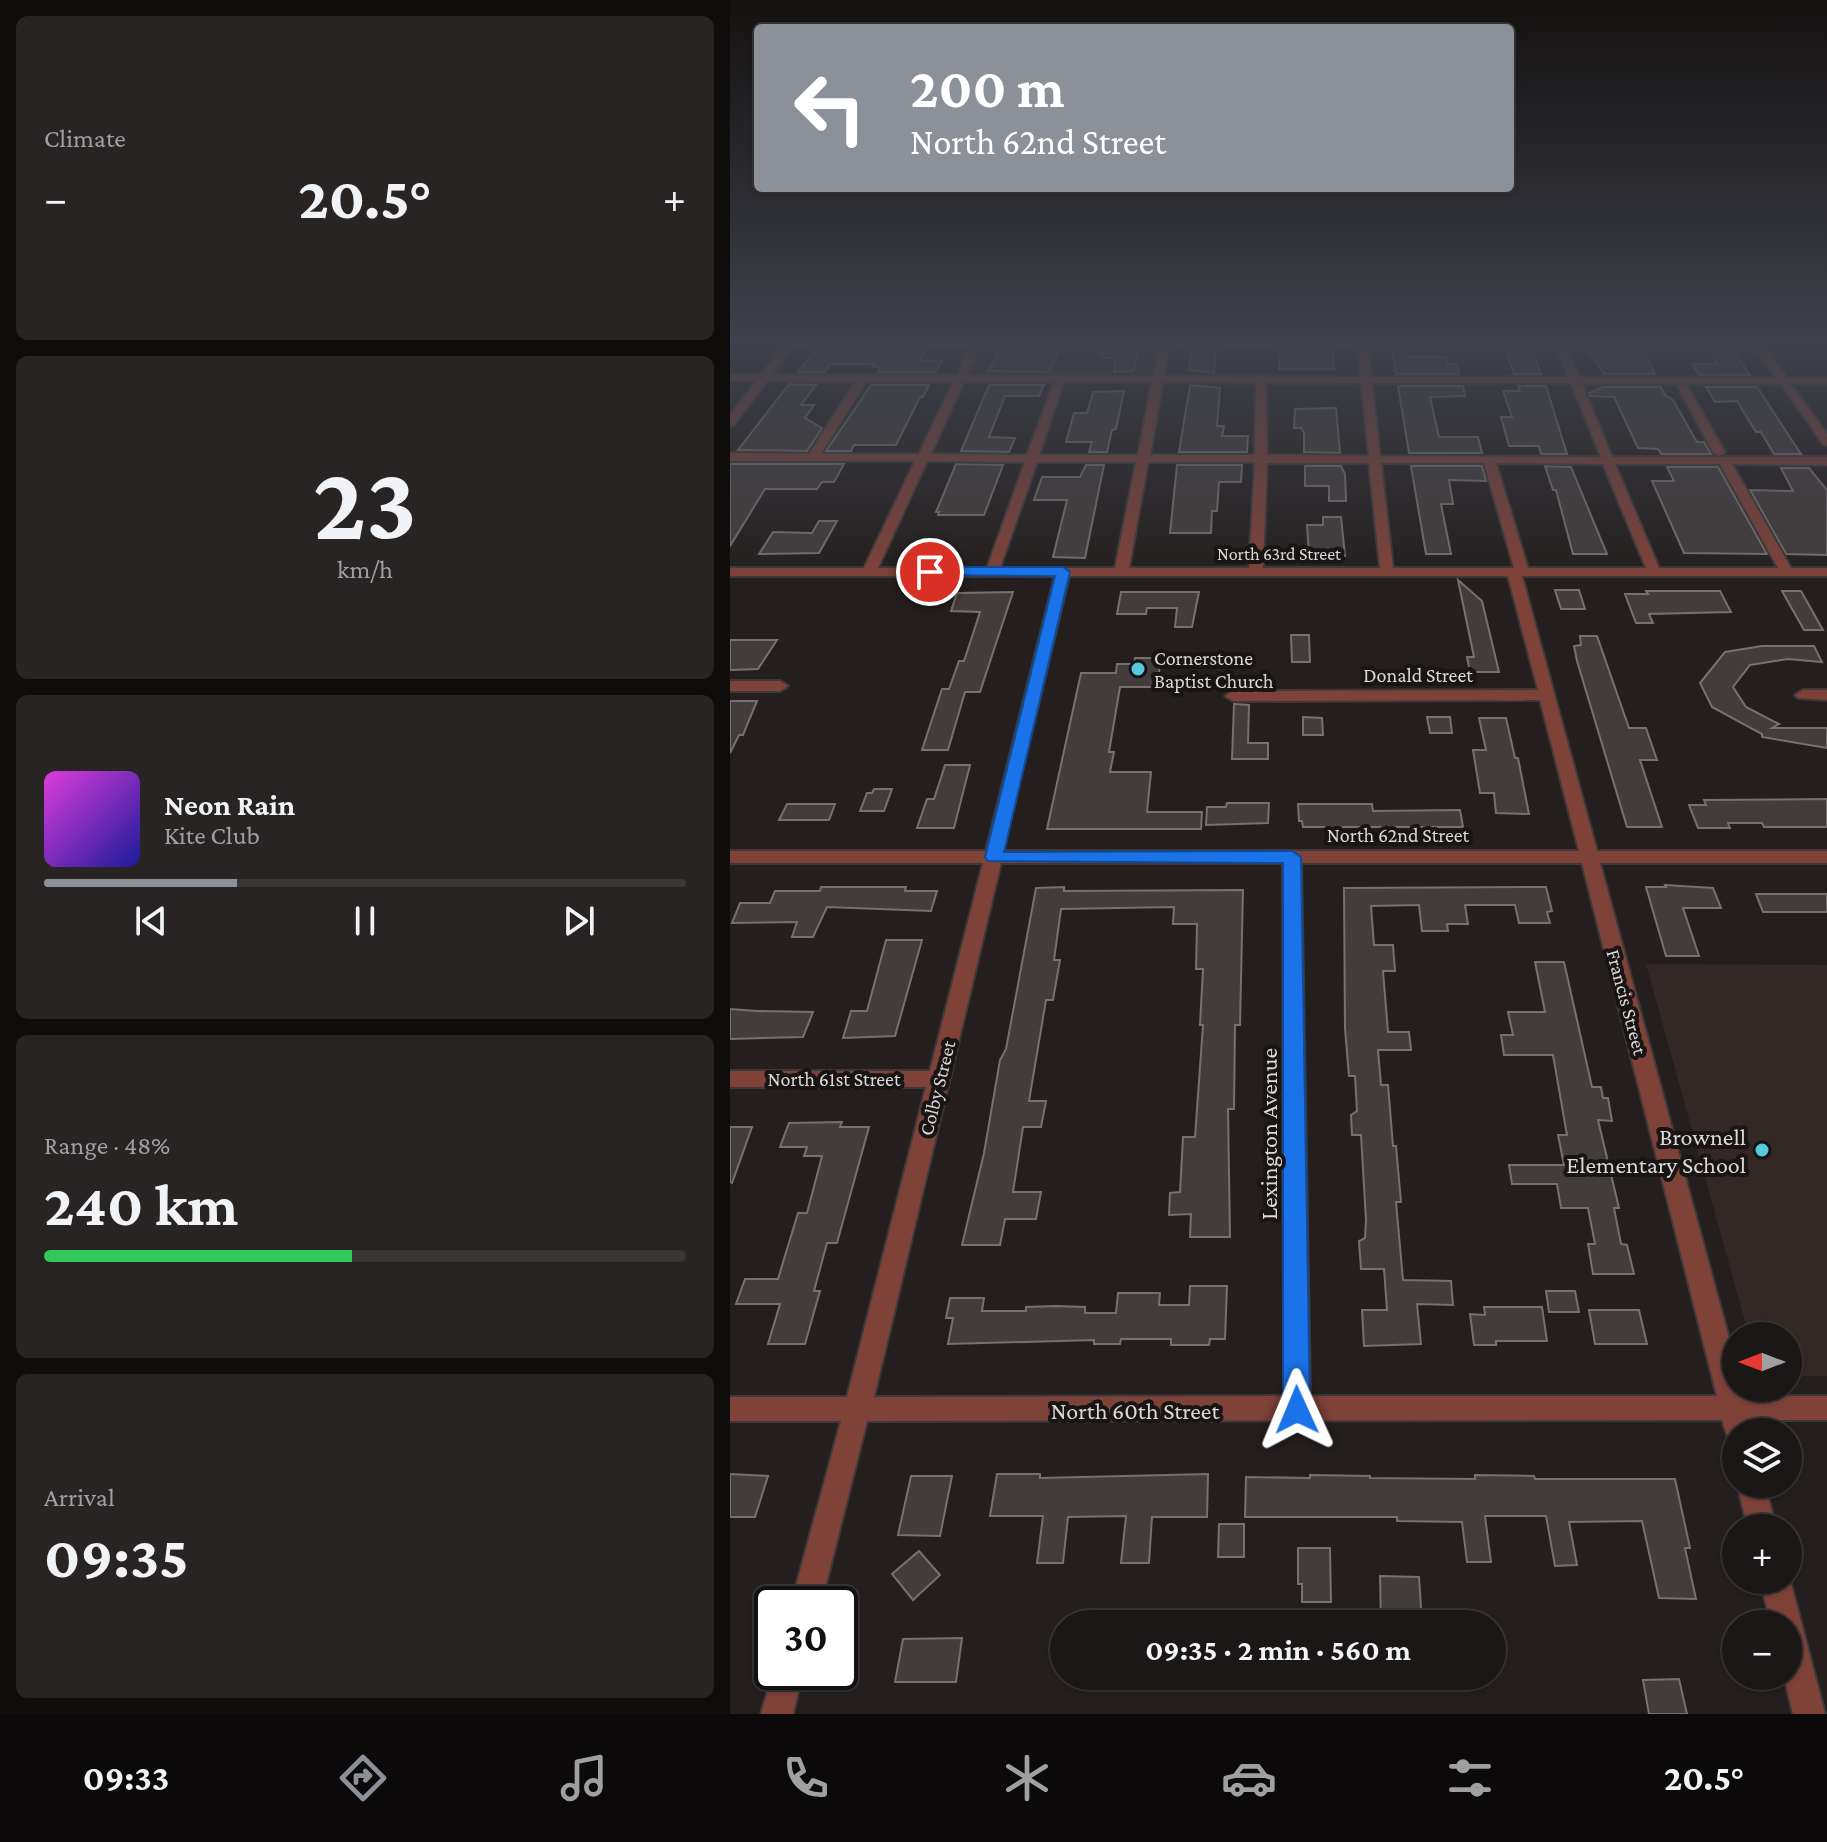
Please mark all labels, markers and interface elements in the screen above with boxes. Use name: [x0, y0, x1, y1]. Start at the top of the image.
icon: left: [778, 56, 882, 160]
text: 200 m: [910, 57, 1065, 119]
text: North 62nd Street: [910, 122, 1166, 162]
text: Climate: [44, 124, 126, 153]
text: 20.5°: [298, 164, 432, 231]
text: −: [44, 174, 67, 222]
text: +: [663, 174, 686, 222]
text: 23: [313, 445, 417, 560]
pin: [896, 538, 964, 606]
street label: North 63rd Street: [1217, 544, 1342, 564]
icon: arrive: [908, 550, 952, 594]
text: km/h: [337, 555, 393, 584]
place label: Cornerstone Baptist Church: [1154, 647, 1274, 693]
marker: Cornerstone Baptist Church: [1129, 660, 1147, 678]
street label: Donald Street: [1363, 664, 1473, 686]
text: Neon Rain: [164, 788, 295, 821]
text: Kite Club: [164, 821, 260, 850]
street label: North 62nd Street: [1327, 824, 1470, 846]
icon: previous: [129, 899, 173, 943]
icon: pause: [343, 899, 387, 943]
icon: next: [557, 899, 601, 943]
street label: Francis Street: [1602, 947, 1652, 1058]
street label: Colby Street: [915, 1038, 960, 1138]
street label: Lexington Avenue: [1255, 1048, 1282, 1220]
street label: North 61st Street: [767, 1068, 901, 1090]
place label: Brownell Elementary School: [1566, 1123, 1746, 1178]
text: Range · 48%: [44, 1131, 170, 1160]
marker: Brownell Elementary School: [1753, 1141, 1771, 1159]
text: 240 km: [44, 1171, 238, 1238]
north arrow: [1722, 1322, 1802, 1402]
map controls: [1722, 1322, 1802, 1690]
position arrow: [1255, 1368, 1339, 1452]
street label: North 60th Street: [1051, 1397, 1220, 1424]
button: layers: [1722, 1418, 1802, 1498]
text: Arrival: [44, 1483, 115, 1512]
button: +: [1722, 1514, 1802, 1594]
text: 09:35: [44, 1523, 189, 1590]
speed limit sign: 30: [754, 1586, 858, 1690]
button: −: [1722, 1610, 1802, 1690]
text: 09:35 · 2 min · 560 m: [1145, 1633, 1411, 1666]
icon: directions: [335, 1750, 391, 1806]
icon: music: [556, 1750, 612, 1806]
icon: phone: [778, 1750, 834, 1806]
icon: climate: [999, 1750, 1055, 1806]
icon: car: [1221, 1750, 1277, 1806]
icon: filters: [1442, 1750, 1498, 1806]
text: 09:33: [83, 1758, 169, 1798]
text: 20.5°: [1664, 1758, 1744, 1798]

